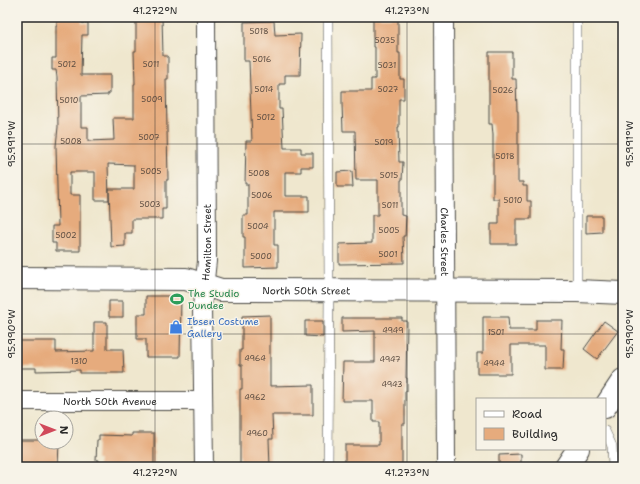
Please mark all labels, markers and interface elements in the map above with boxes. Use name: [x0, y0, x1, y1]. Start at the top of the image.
text: 41.272°N: [133, 4, 177, 17]
text: 41.273°N: [384, 4, 430, 17]
house number: 5018: [249, 26, 269, 37]
house number: 5035: [375, 35, 395, 46]
house number: 5016: [253, 54, 272, 65]
house number: 5012: [58, 59, 77, 70]
house number: 5011: [143, 59, 159, 70]
house number: 5031: [378, 60, 396, 71]
house number: 5014: [255, 84, 274, 95]
house number: 5027: [378, 84, 399, 95]
house number: 5026: [493, 85, 514, 96]
house number: 5009: [141, 94, 163, 105]
house number: 5010: [60, 95, 78, 106]
house number: 5012: [257, 112, 276, 123]
text: 95.991°W: [5, 120, 18, 167]
text: 95.991°W: [623, 120, 636, 167]
house number: 5007: [138, 132, 160, 143]
house number: 5008: [60, 136, 82, 147]
house number: 5019: [375, 137, 393, 148]
house number: 5018: [495, 151, 515, 162]
house number: 5005: [141, 166, 161, 177]
house number: 5008: [248, 168, 270, 179]
house number: 5015: [380, 170, 398, 181]
house number: 5006: [251, 190, 273, 201]
house number: 5010: [504, 195, 522, 206]
house number: 5003: [139, 199, 161, 210]
house number: 5011: [382, 200, 398, 211]
street label: Hamilton Street: [198, 204, 214, 281]
street label: Charles Street: [438, 207, 452, 277]
house number: 5004: [247, 221, 269, 232]
house number: 5005: [379, 225, 399, 236]
house number: 5002: [55, 230, 77, 241]
house number: 5001: [378, 249, 398, 260]
house number: 5000: [250, 251, 272, 262]
street label: North 50th Street: [262, 284, 350, 297]
place label: The Studio Dundee: [188, 287, 239, 312]
sports icon: The Studio Dundee: [169, 291, 185, 307]
text: 95.990°W: [5, 309, 18, 359]
text: 95.990°W: [623, 309, 636, 359]
place label: Ibsen Costume Gallery: [187, 315, 259, 340]
shop icon: Ibsen Costume Gallery: [168, 319, 184, 335]
house number: 4949: [382, 325, 404, 336]
house number: 1501: [488, 327, 504, 338]
house number: 4964: [244, 353, 266, 364]
house number: 4947: [379, 354, 401, 365]
house number: 1310: [71, 356, 87, 367]
house number: 4944: [483, 358, 505, 369]
house number: 4943: [381, 379, 403, 390]
house number: 4962: [244, 392, 266, 403]
street label: North 50th Avenue: [63, 395, 157, 408]
legend: [476, 398, 606, 450]
text: Road: [512, 406, 543, 422]
north arrow: [34, 410, 74, 450]
text: N: [56, 426, 71, 435]
text: Building: [512, 426, 558, 442]
house number: 4960: [246, 428, 268, 439]
text: 41.272°N: [133, 466, 177, 479]
text: 41.273°N: [384, 466, 430, 479]

